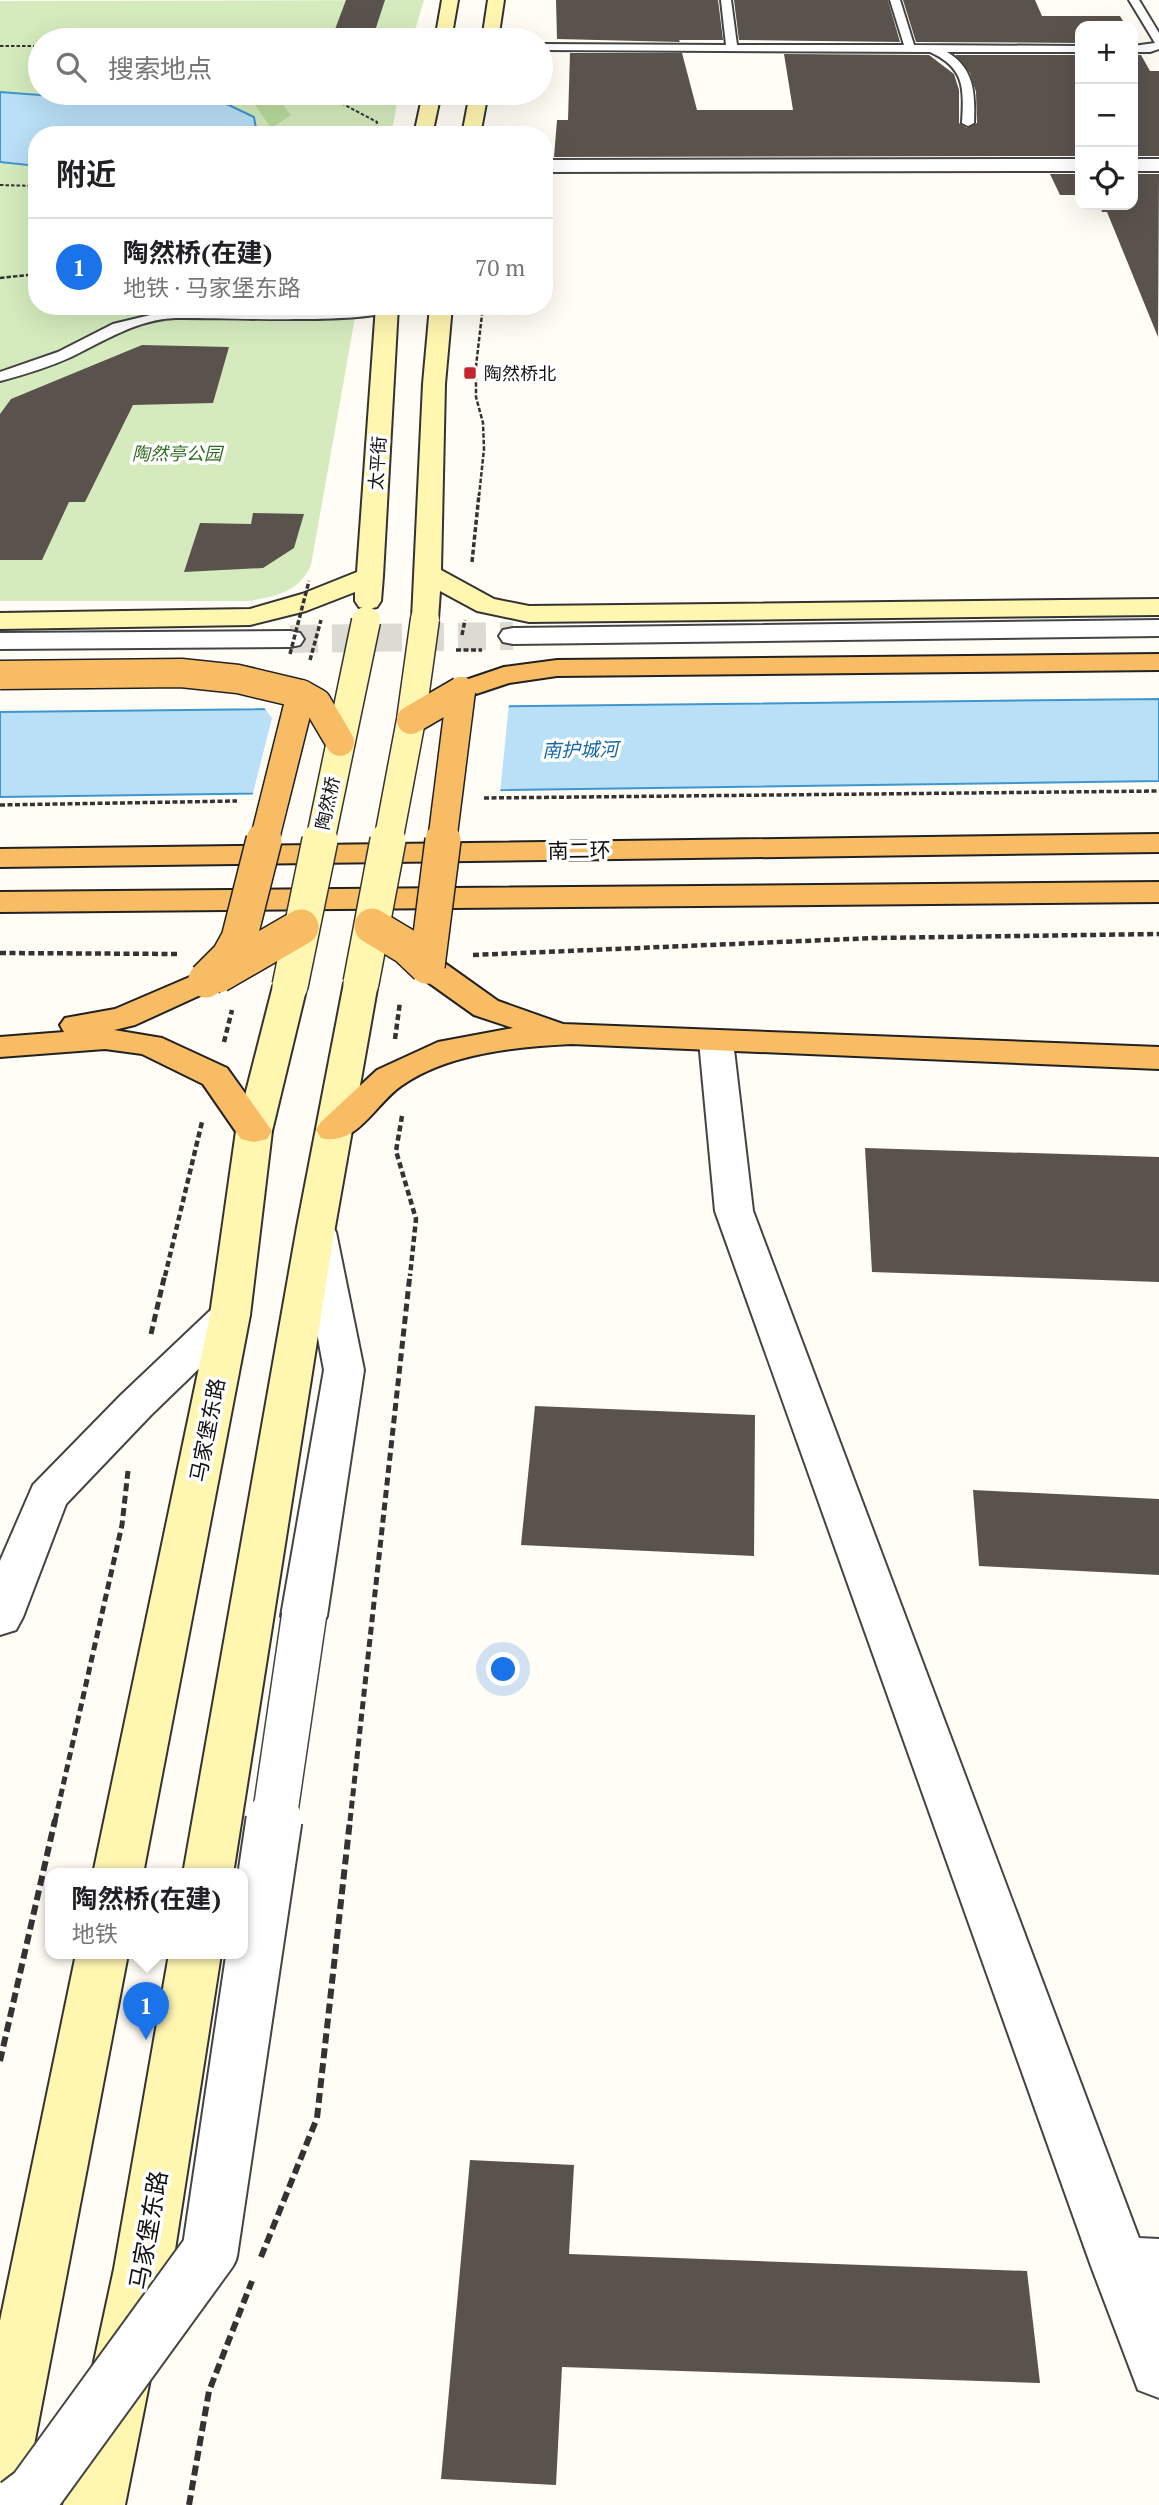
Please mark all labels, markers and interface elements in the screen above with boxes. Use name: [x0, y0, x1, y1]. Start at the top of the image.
map controls: [1075, 21, 1138, 210]
button: +: [1075, 21, 1138, 84]
search box: [28, 28, 553, 105]
icon: search: [52, 48, 90, 86]
text: 搜索地点: [108, 51, 212, 85]
button: −: [1075, 84, 1138, 147]
button: locate: [1075, 147, 1138, 210]
text: 附近: [56, 154, 116, 194]
text: 陶然桥(在建): [123, 235, 273, 269]
text: 1: [73, 252, 86, 283]
text: 70 m: [475, 252, 525, 283]
text: 地铁 · 马家堡东路: [123, 272, 301, 303]
place label: 陶然桥北: [484, 361, 556, 385]
marker: 陶然桥北: [462, 365, 478, 381]
street label: 太平街: [363, 435, 391, 491]
park label: 陶然亭公园: [132, 441, 225, 465]
water label: 南护城河: [542, 736, 622, 762]
street label: 陶然桥: [310, 774, 344, 832]
street label: 南二环: [547, 835, 611, 865]
street label: 马家堡东路: [183, 1376, 231, 1484]
your location: [486, 1652, 520, 1686]
popup: [45, 1868, 248, 1959]
text: 陶然桥(在建): [72, 1881, 221, 1915]
text: 地铁: [72, 1918, 118, 1949]
pin: 1: [123, 1982, 169, 2040]
street label: 马家堡东路: [122, 2168, 174, 2292]

